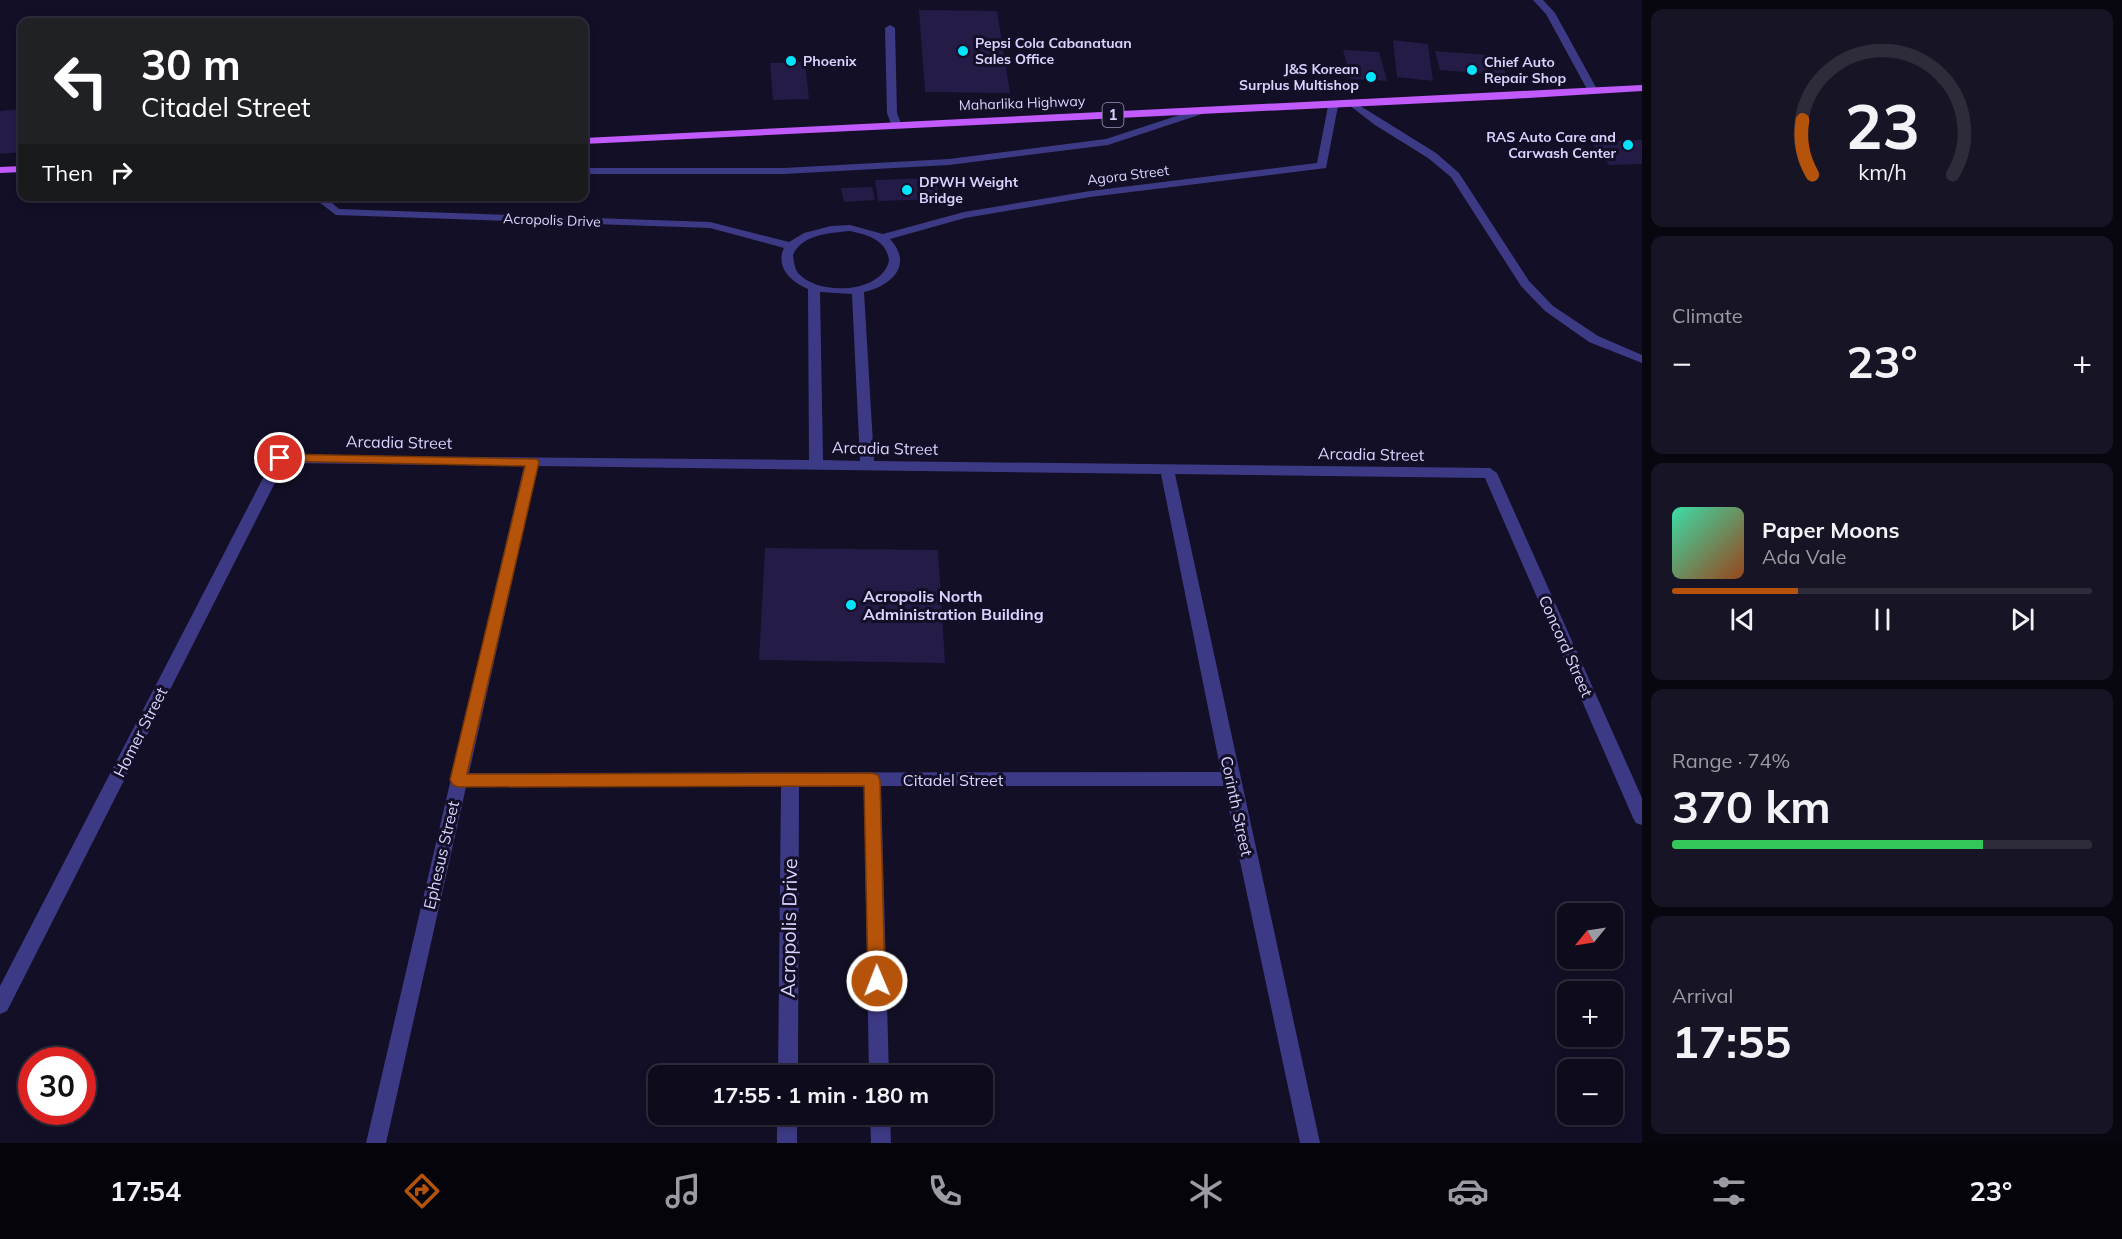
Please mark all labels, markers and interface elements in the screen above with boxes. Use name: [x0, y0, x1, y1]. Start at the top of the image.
place label: Pepsi Cola Cabanatuan Sales Office: [975, 34, 1132, 68]
text: 30 m: [141, 38, 241, 91]
icon: left: [42, 42, 120, 120]
marker: Pepsi Cola Cabanatuan Sales Office: [956, 44, 970, 58]
place label: Phoenix: [803, 52, 857, 70]
place label: Chief Auto Repair Shop: [1484, 53, 1566, 87]
marker: Phoenix: [784, 54, 798, 68]
place label: J&S Korean Surplus Multishop: [1239, 60, 1359, 94]
marker: Chief Auto Repair Shop: [1465, 63, 1479, 77]
marker: J&S Korean Surplus Multishop: [1364, 70, 1378, 84]
text: 23: [1845, 86, 1919, 165]
text: Citadel Street: [141, 90, 311, 124]
street label: Maharlika Highway: [959, 92, 1086, 114]
road number: 1: [1102, 103, 1124, 127]
place label: RAS Auto Care and Carwash Center: [1486, 128, 1616, 162]
marker: RAS Auto Care and Carwash Center: [1621, 138, 1635, 152]
icon: right: [105, 156, 138, 189]
text: km/h: [1858, 158, 1906, 185]
text: Then: [42, 159, 93, 187]
street label: Agora Street: [1086, 161, 1170, 189]
place label: DPWH Weight Bridge: [919, 173, 1019, 207]
marker: DPWH Weight Bridge: [900, 183, 914, 197]
street label: Acropolis Drive: [503, 209, 601, 231]
text: Climate: [1672, 303, 1743, 328]
text: 23°: [1846, 333, 1918, 389]
text: −: [1672, 341, 1692, 382]
text: +: [2072, 341, 2092, 382]
street label: Arcadia Street: [346, 431, 453, 453]
pin: [254, 432, 305, 483]
street label: Arcadia Street: [832, 437, 939, 459]
icon: arrive: [263, 441, 296, 474]
street label: Arcadia Street: [1318, 443, 1425, 465]
text: Paper Moons: [1762, 516, 1900, 544]
text: Ada Vale: [1762, 544, 1846, 569]
place label: Acropolis North Administration Building: [863, 586, 1044, 624]
street label: Concord Street: [1535, 592, 1598, 700]
marker: Acropolis North Administration Building: [844, 598, 858, 612]
icon: previous: [1726, 603, 1759, 636]
icon: pause: [1866, 603, 1899, 636]
icon: next: [2006, 603, 2039, 636]
street label: Homer Street: [109, 683, 171, 780]
text: Range · 74%: [1672, 748, 1790, 773]
street label: Corinth Street: [1217, 754, 1257, 858]
street label: Citadel Street: [903, 770, 1004, 790]
text: 370 km: [1672, 778, 1831, 834]
street label: Ephesus Street: [419, 798, 463, 911]
street label: Acropolis Drive: [775, 858, 802, 998]
north arrow: [1557, 903, 1623, 969]
map controls: [1557, 903, 1623, 1125]
position arrow: [845, 949, 909, 1013]
button: +: [1557, 981, 1623, 1047]
text: Arrival: [1672, 983, 1733, 1008]
text: 17:55: [1672, 1013, 1791, 1069]
speed limit sign: 30: [18, 1047, 96, 1125]
button: −: [1557, 1059, 1623, 1125]
text: 17:55 · 1 min · 180 m: [712, 1081, 929, 1109]
icon: directions: [401, 1170, 443, 1212]
icon: music: [662, 1170, 704, 1212]
icon: phone: [924, 1170, 966, 1212]
icon: climate: [1185, 1170, 1227, 1212]
icon: car: [1447, 1170, 1489, 1212]
icon: filters: [1708, 1170, 1750, 1212]
text: 17:54: [110, 1174, 181, 1208]
text: 23°: [1970, 1174, 2012, 1208]

